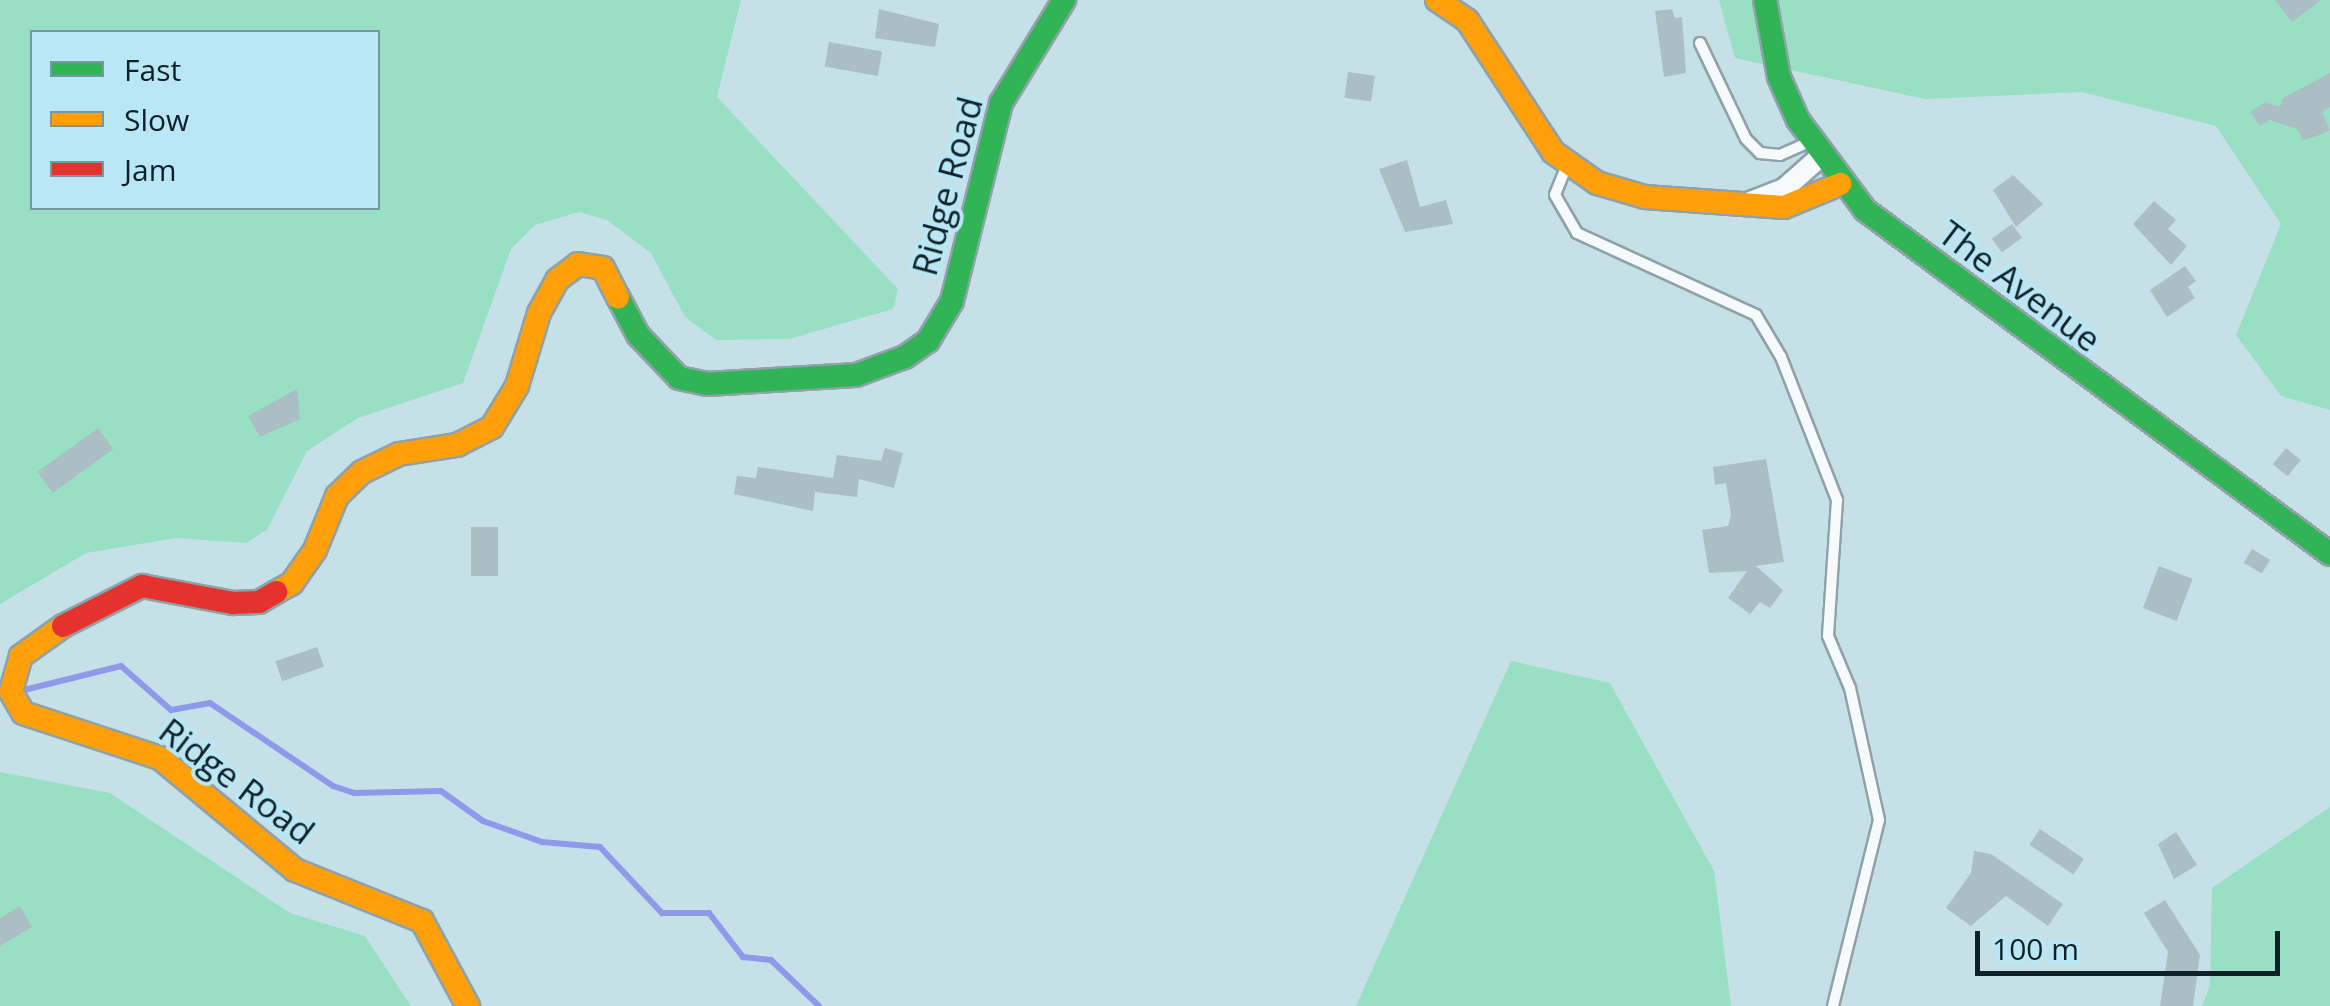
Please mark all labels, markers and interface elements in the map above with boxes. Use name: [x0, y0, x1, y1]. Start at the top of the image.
legend: [30, 30, 380, 210]
text: Fast: [124, 49, 181, 90]
street label: Ridge Road: [903, 92, 991, 280]
text: Slow: [124, 99, 189, 140]
text: Jam: [124, 149, 177, 190]
street label: The Avenue: [1931, 212, 2109, 360]
street label: Ridge Road: [151, 709, 323, 853]
scale bar: [1980, 911, 2285, 973]
text: 100 m: [1992, 928, 2079, 969]

